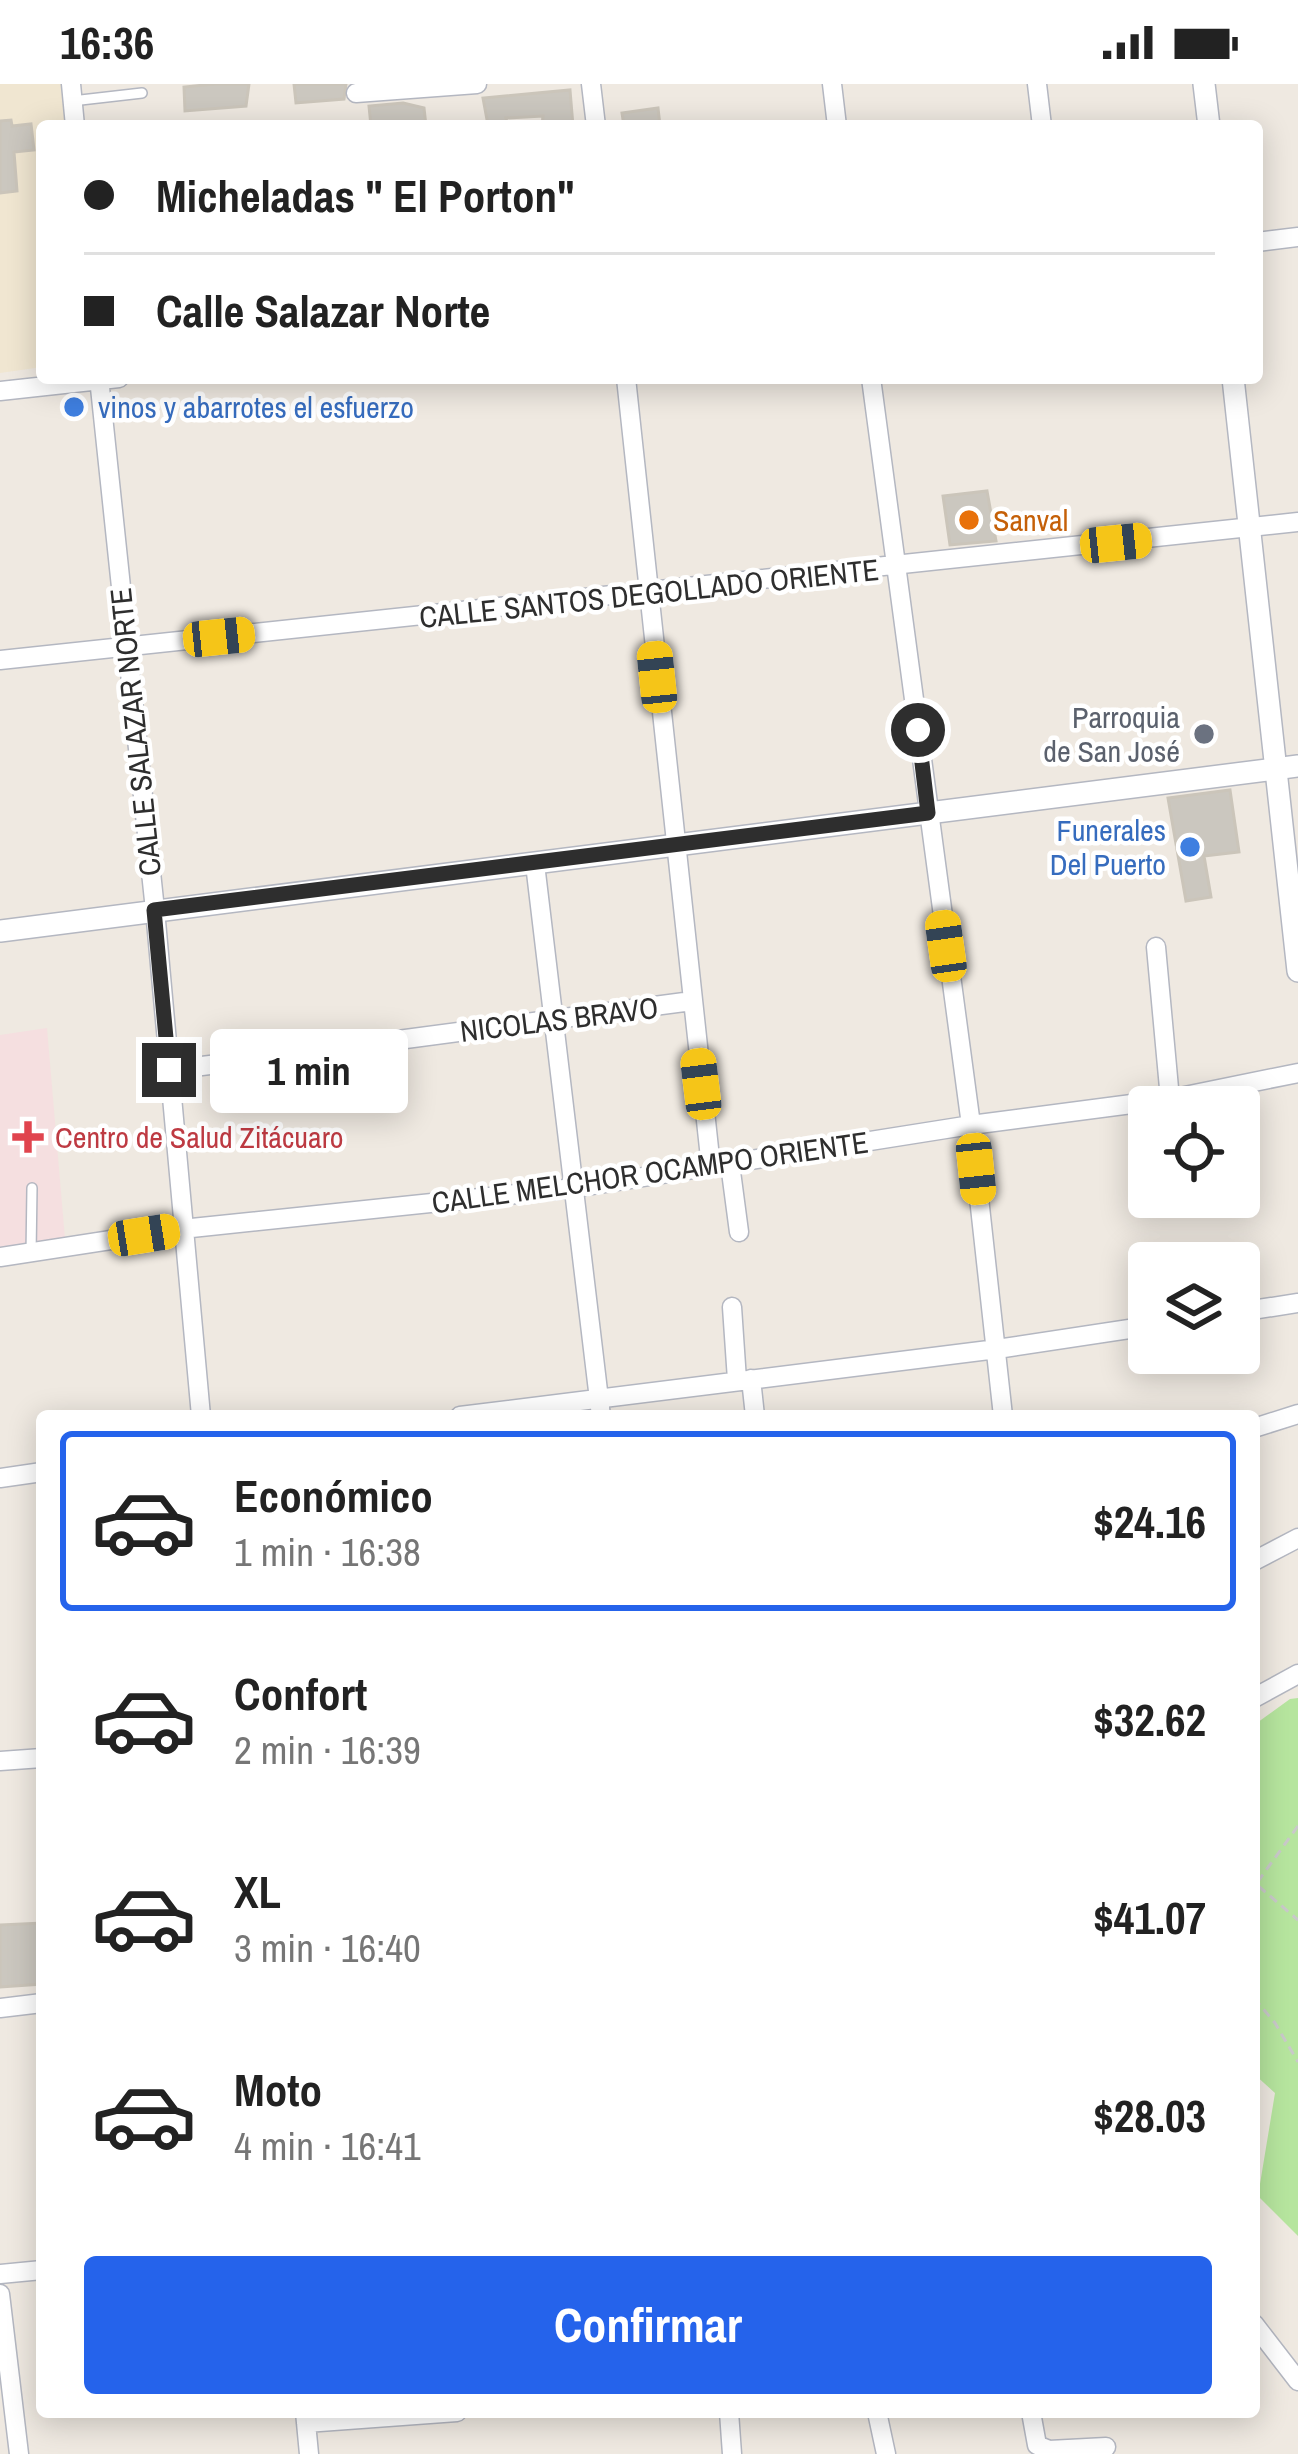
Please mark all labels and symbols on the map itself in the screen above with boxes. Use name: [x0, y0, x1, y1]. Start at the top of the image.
place label: vinos y abarrotes el esfuerzo: [98, 387, 414, 427]
marker: vinos y abarrotes el esfuerzo: [61, 394, 87, 420]
place label: Sanval: [993, 500, 1068, 540]
marker: Sanval: [956, 507, 982, 533]
car: [1078, 521, 1154, 565]
street label: CALLE SANTOS DEGOLLADO ORIENTE: [417, 549, 881, 637]
street label: CALLE SALAZAR NORTE: [100, 586, 170, 878]
car: [181, 615, 257, 659]
car: [635, 639, 679, 715]
place label: Parroquia de San José: [1043, 697, 1180, 771]
route start: [891, 703, 945, 757]
marker: Parroquia de San José: [1191, 721, 1217, 747]
place label: Funerales Del Puerto: [1050, 810, 1166, 884]
marker: Funerales Del Puerto: [1177, 834, 1203, 860]
car: [923, 908, 969, 984]
street label: NICOLAS BRAVO: [458, 987, 660, 1051]
callout: 1 min: [211, 1028, 409, 1112]
route end: [142, 1043, 196, 1097]
car: [679, 1046, 723, 1122]
place label: Centro de Salud Zitácuaro: [55, 1117, 344, 1157]
marker: Centro de Salud Zitácuaro: [12, 1121, 44, 1153]
street label: CALLE MELCHOR OCAMPO ORIENTE: [429, 1122, 871, 1222]
car: [954, 1131, 998, 1207]
car: [106, 1212, 182, 1258]

